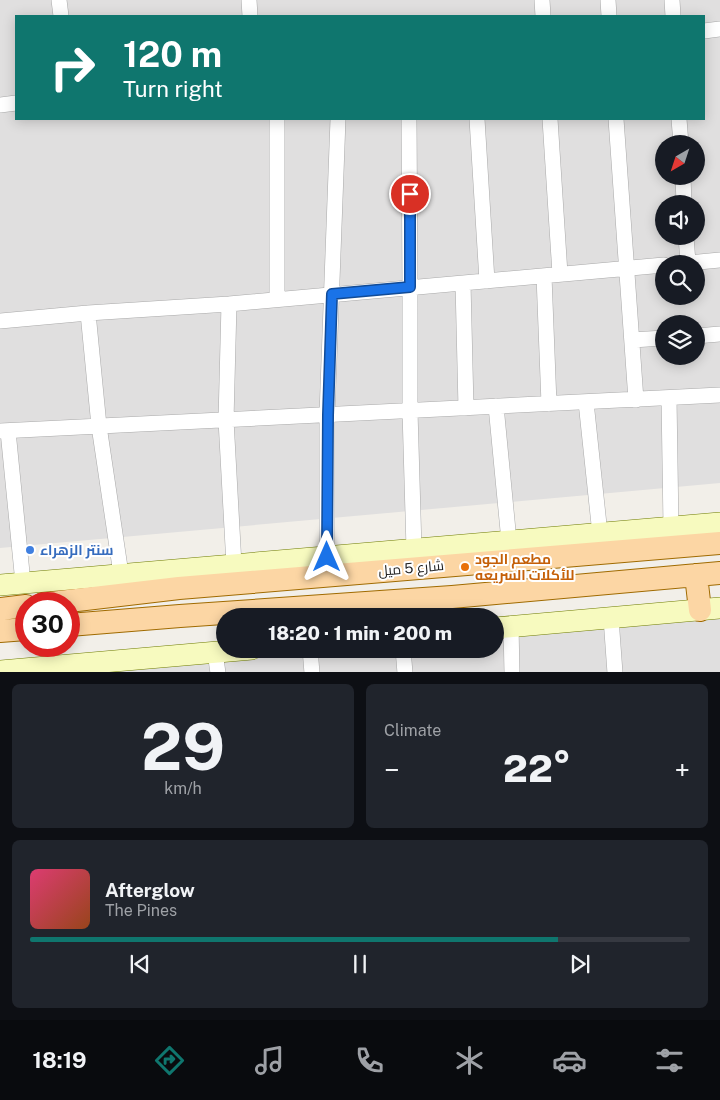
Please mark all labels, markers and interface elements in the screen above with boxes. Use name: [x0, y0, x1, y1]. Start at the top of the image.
text: 120 m: [123, 34, 222, 75]
icon: right: [40, 35, 105, 100]
text: Turn right: [123, 76, 223, 102]
north arrow: [655, 135, 705, 185]
map controls: [655, 135, 705, 365]
pin: [389, 173, 431, 215]
icon: arrive: [396, 180, 424, 208]
button: sound: [655, 195, 705, 245]
button: search: [655, 255, 705, 305]
button: layers: [655, 315, 705, 365]
position arrow: [300, 530, 352, 582]
place label: سنتر الزهراء: [40, 542, 114, 559]
marker: سنتر الزهراء: [24, 544, 36, 556]
place label: مطعم الجود للأكلات السريعه: [475, 551, 574, 584]
street label: شارع 5 ميل: [378, 557, 445, 580]
marker: مطعم الجود للأكلات السريعه: [459, 561, 471, 573]
speed limit sign: 30: [15, 592, 80, 657]
text: 18:20 · 1 min · 200 m: [268, 622, 452, 644]
text: 29: [141, 708, 225, 785]
text: Climate: [384, 721, 441, 740]
text: 22°: [503, 746, 571, 791]
text: −: [384, 753, 400, 786]
text: +: [674, 753, 690, 786]
text: km/h: [164, 779, 202, 798]
text: Afterglow: [105, 879, 195, 901]
text: The Pines: [105, 901, 177, 920]
icon: previous: [126, 950, 154, 978]
icon: pause: [346, 950, 374, 978]
icon: next: [566, 950, 594, 978]
icon: directions: [152, 1043, 187, 1078]
icon: music: [252, 1043, 287, 1078]
icon: phone: [352, 1043, 387, 1078]
icon: climate: [452, 1043, 487, 1078]
icon: car: [552, 1043, 587, 1078]
icon: filters: [652, 1043, 687, 1078]
text: 18:19: [33, 1047, 87, 1073]

